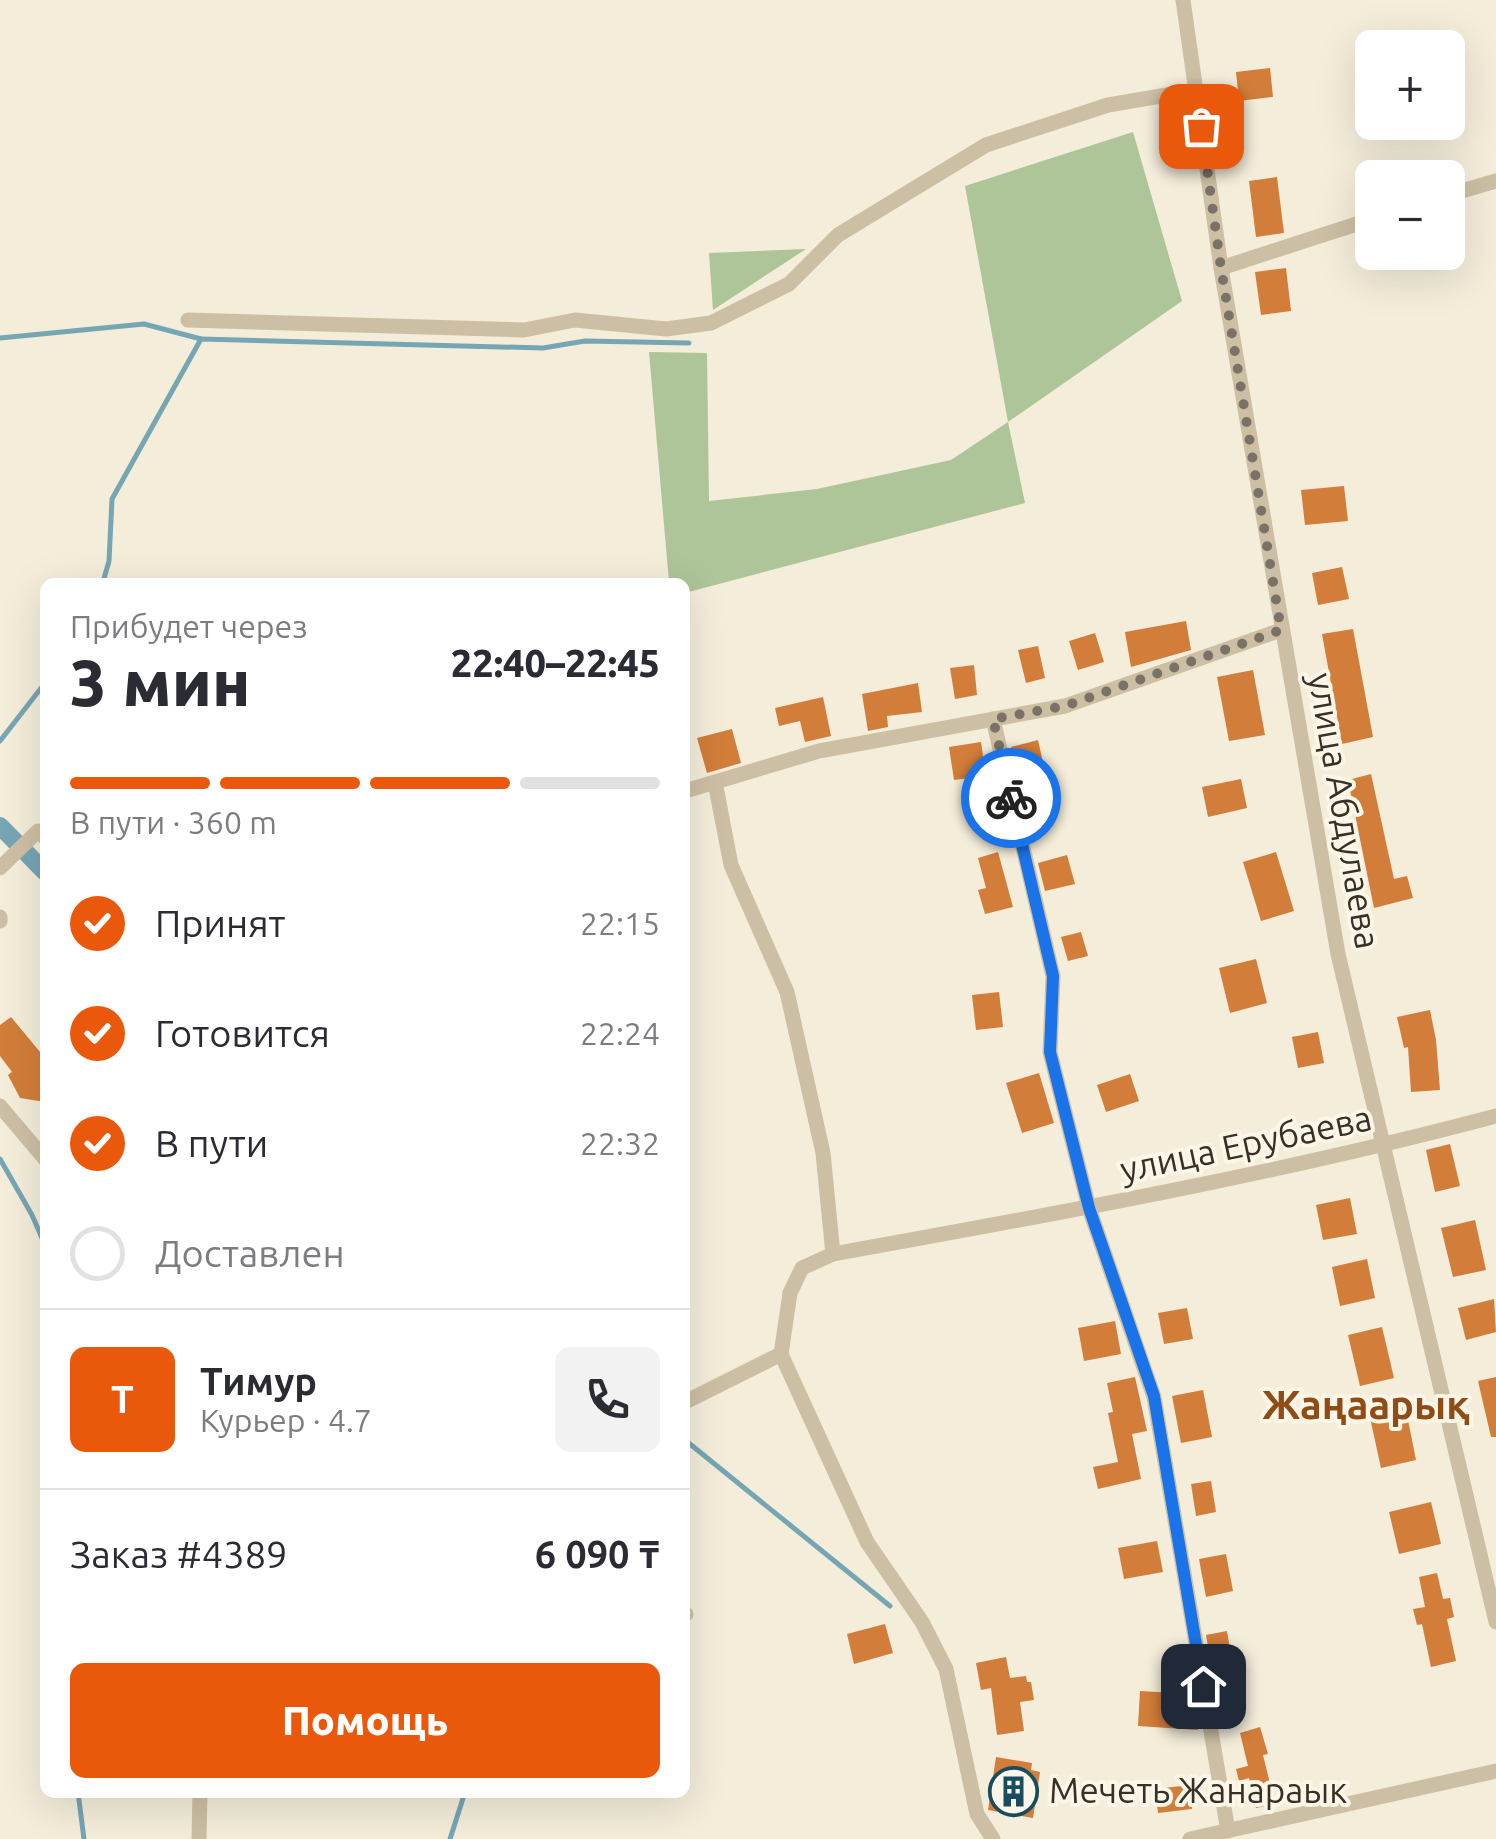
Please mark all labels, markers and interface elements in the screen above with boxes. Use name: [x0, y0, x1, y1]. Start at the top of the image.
map controls: [1355, 30, 1465, 270]
button: +: [1355, 30, 1465, 140]
pin: [1159, 84, 1244, 169]
icon: bag: [1174, 99, 1229, 154]
button: −: [1355, 160, 1465, 270]
text: Прибудет через: [70, 608, 308, 644]
text: 22:40–22:45: [451, 642, 660, 684]
text: 3 мин: [70, 645, 251, 718]
street label: улица Абдулаева: [1301, 670, 1389, 952]
courier: [961, 748, 1061, 848]
icon: bike: [984, 771, 1039, 826]
text: В пути · 360 m: [70, 804, 277, 840]
icon: check: [70, 896, 125, 951]
text: Принят: [155, 902, 285, 944]
text: 22:15: [580, 905, 660, 941]
icon: check: [70, 1006, 125, 1061]
text: Готовится: [155, 1012, 330, 1054]
text: 22:24: [580, 1015, 660, 1051]
street label: улица Ерубаева: [1116, 1097, 1375, 1189]
icon: check: [70, 1116, 125, 1171]
text: В пути: [155, 1122, 268, 1164]
text: 22:32: [580, 1125, 660, 1161]
text: Доставлен: [155, 1232, 345, 1274]
button: phone: [555, 1347, 660, 1452]
text: Тимур: [200, 1360, 317, 1402]
text: Т: [111, 1378, 134, 1420]
district label: Жаңаарық: [1262, 1382, 1470, 1427]
text: Курьер · 4.7: [200, 1402, 372, 1438]
text: Заказ #4389: [70, 1533, 288, 1575]
text: 6 090 ₸: [535, 1533, 660, 1575]
pin: [1161, 1644, 1246, 1729]
icon: home: [1176, 1659, 1231, 1714]
button: Помощь: [70, 1663, 660, 1778]
building icon: Мечеть Жанараык: [988, 1765, 1040, 1817]
place label: Мечеть Жанараык: [1049, 1770, 1347, 1810]

